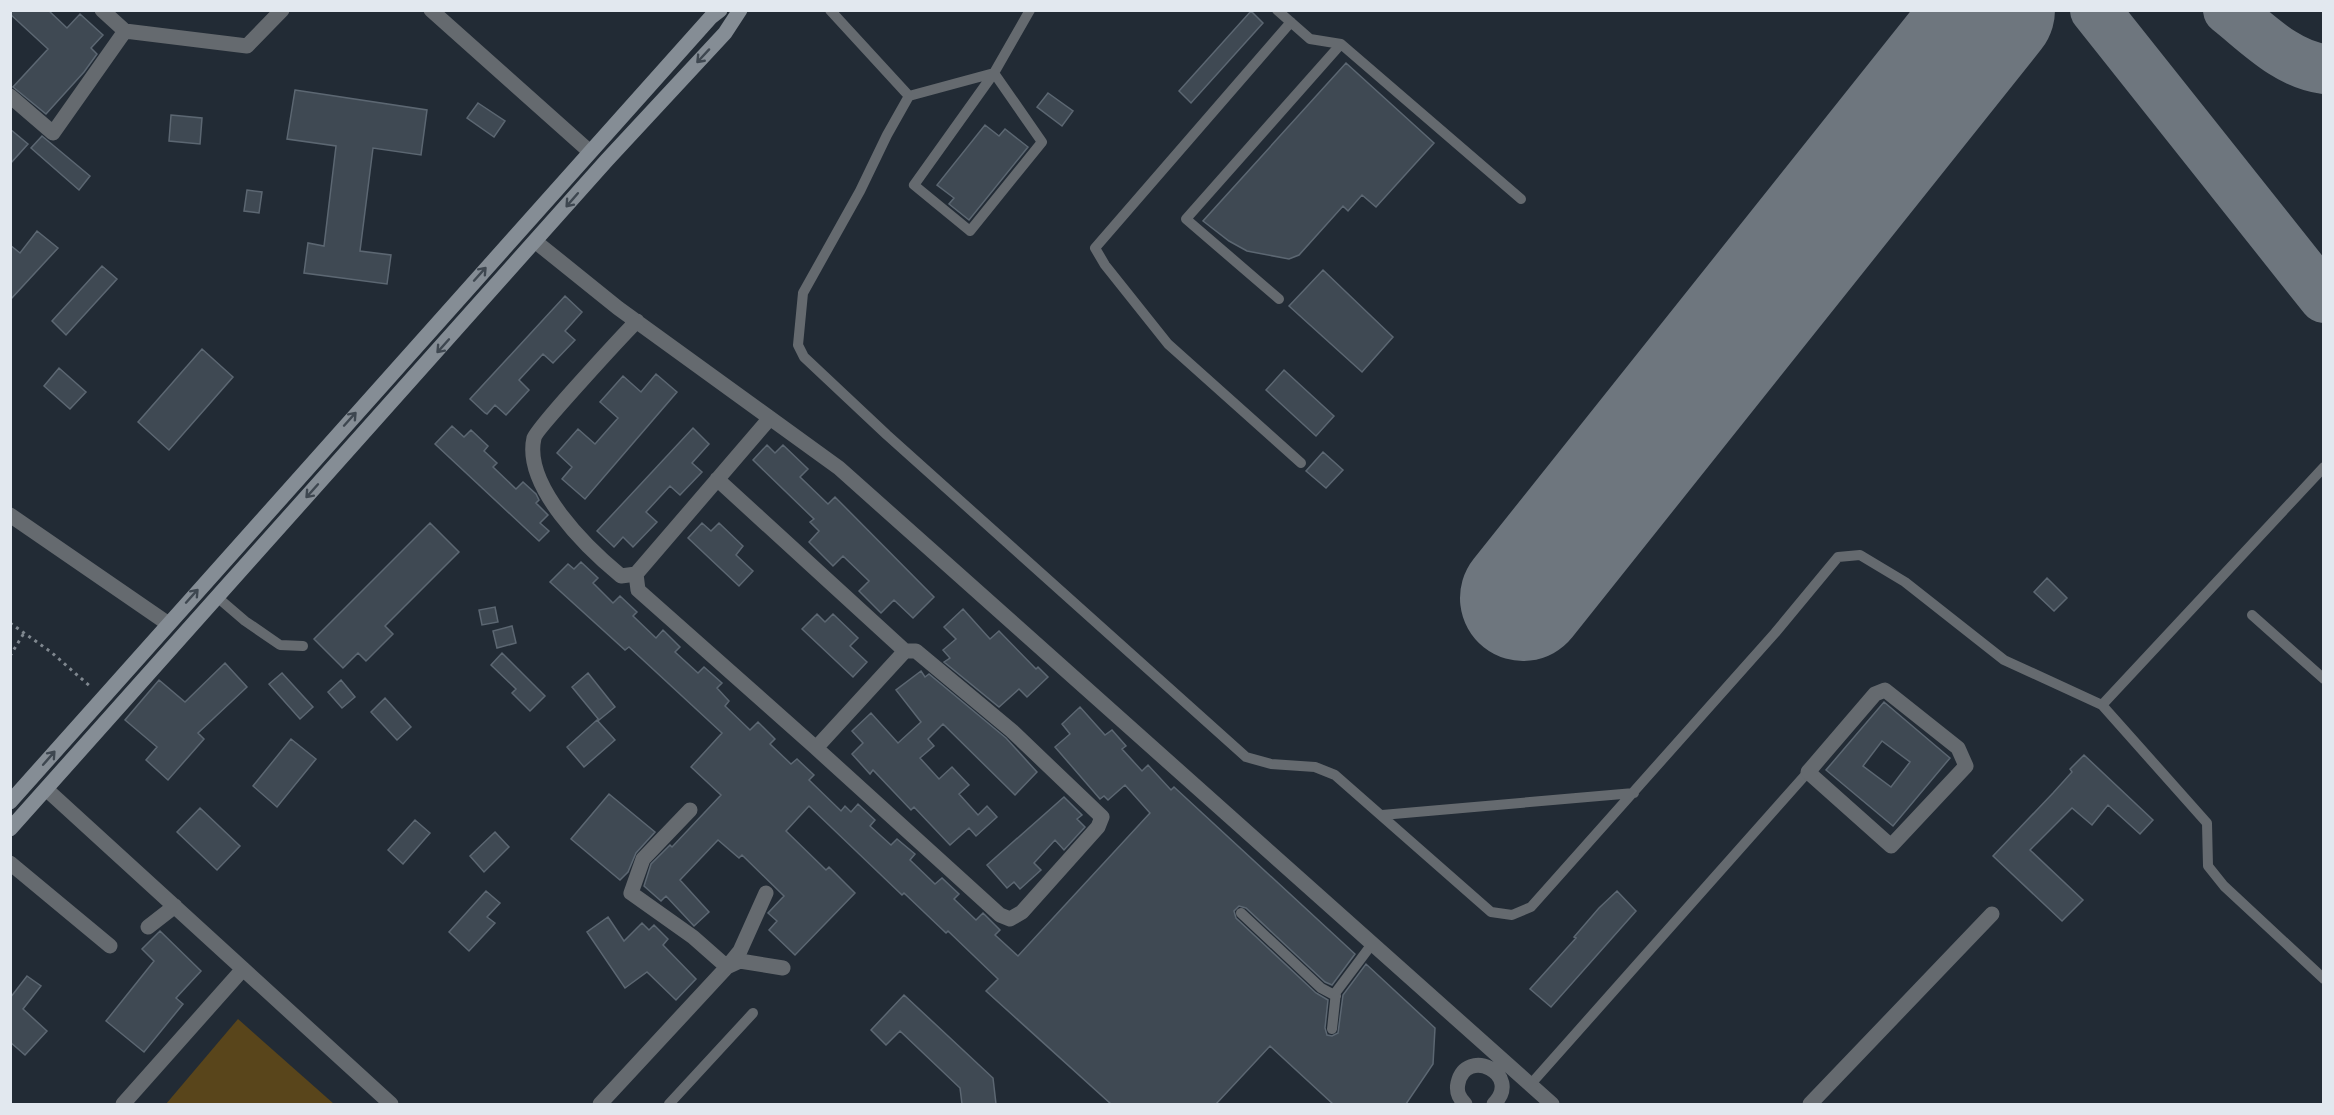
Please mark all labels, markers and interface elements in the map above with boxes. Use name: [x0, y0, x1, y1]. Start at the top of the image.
one-way arrow: [696, 48, 711, 63]
one-way arrow: [565, 192, 579, 207]
one-way arrow: [473, 266, 487, 281]
one-way arrow: [436, 338, 450, 353]
one-way arrow: [343, 412, 357, 427]
one-way arrow: [305, 483, 319, 498]
one-way arrow: [185, 589, 199, 604]
one-way arrow: [42, 751, 56, 766]

